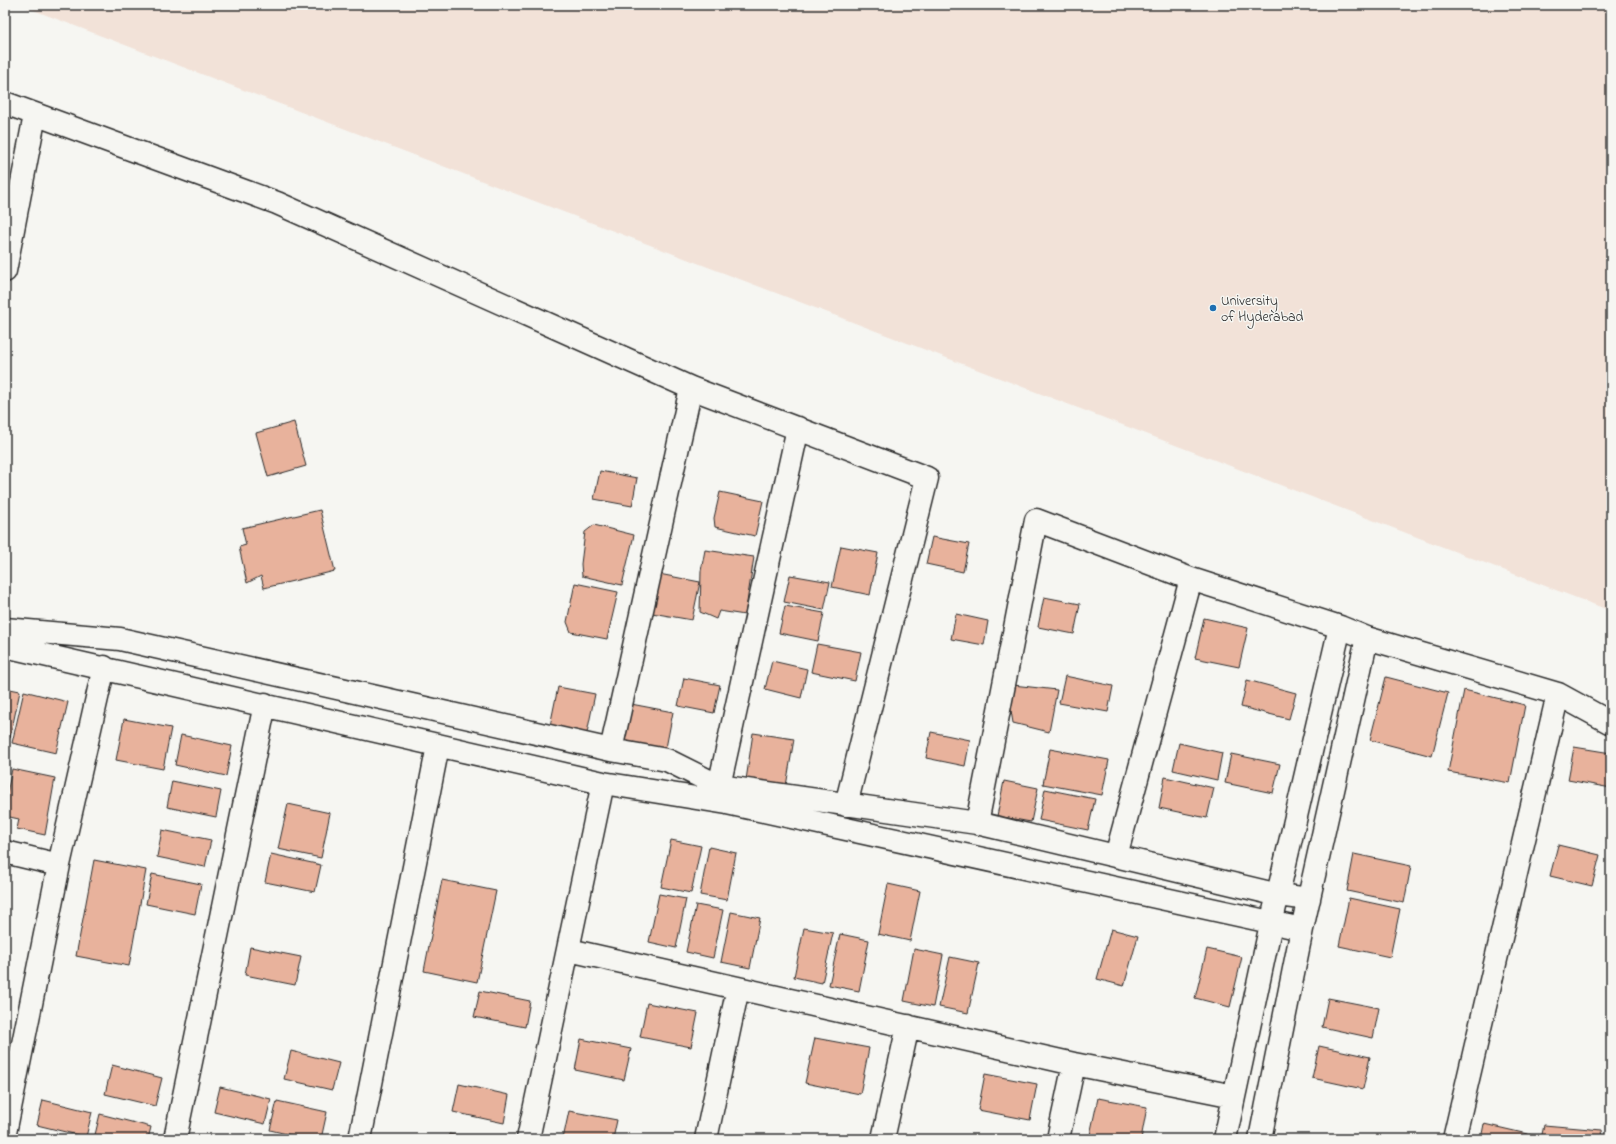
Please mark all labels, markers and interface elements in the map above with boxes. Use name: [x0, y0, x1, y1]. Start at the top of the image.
place label: University of Hyderabad: [1221, 291, 1304, 329]
marker: University of Hyderabad: [1208, 303, 1218, 313]

